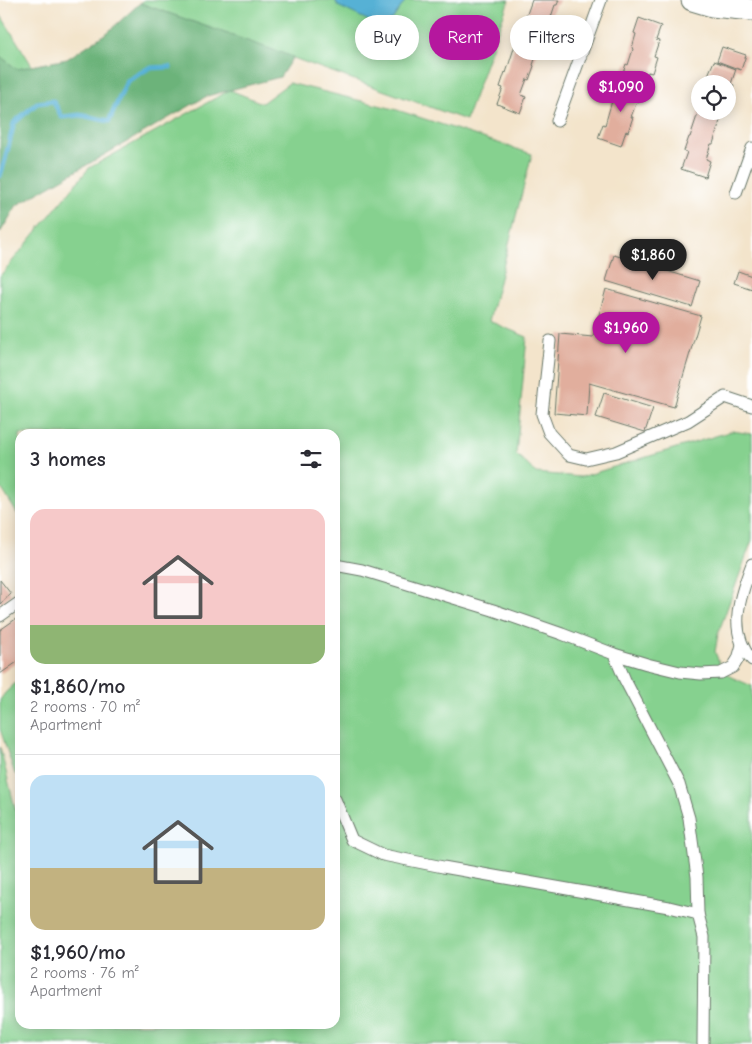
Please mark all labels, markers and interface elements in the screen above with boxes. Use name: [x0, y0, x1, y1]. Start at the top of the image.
chip: Buy: [355, 15, 419, 60]
chip: Rent: [429, 15, 500, 60]
chip: Filters: [510, 15, 593, 60]
pin: $1,090: [580, 70, 662, 113]
map controls: [691, 75, 736, 120]
button: locate: [691, 75, 736, 120]
text: $1,090: [598, 78, 644, 96]
pin: $1,860: [612, 238, 694, 281]
text: $1,860: [631, 246, 675, 264]
pin: $1,960: [585, 312, 667, 354]
text: $1,960: [604, 319, 648, 337]
icon: filters: [297, 445, 325, 473]
text: 3 homes: [30, 447, 106, 471]
icon: home: [133, 542, 223, 632]
text: $1,860/mo: [30, 674, 125, 698]
text: 2 rooms · 70 m²: [30, 698, 140, 716]
text: Apartment: [30, 716, 102, 734]
icon: home: [133, 807, 223, 897]
text: $1,960/mo: [30, 940, 126, 964]
text: 2 rooms · 76 m²: [30, 964, 139, 982]
text: Apartment: [30, 982, 102, 1000]

